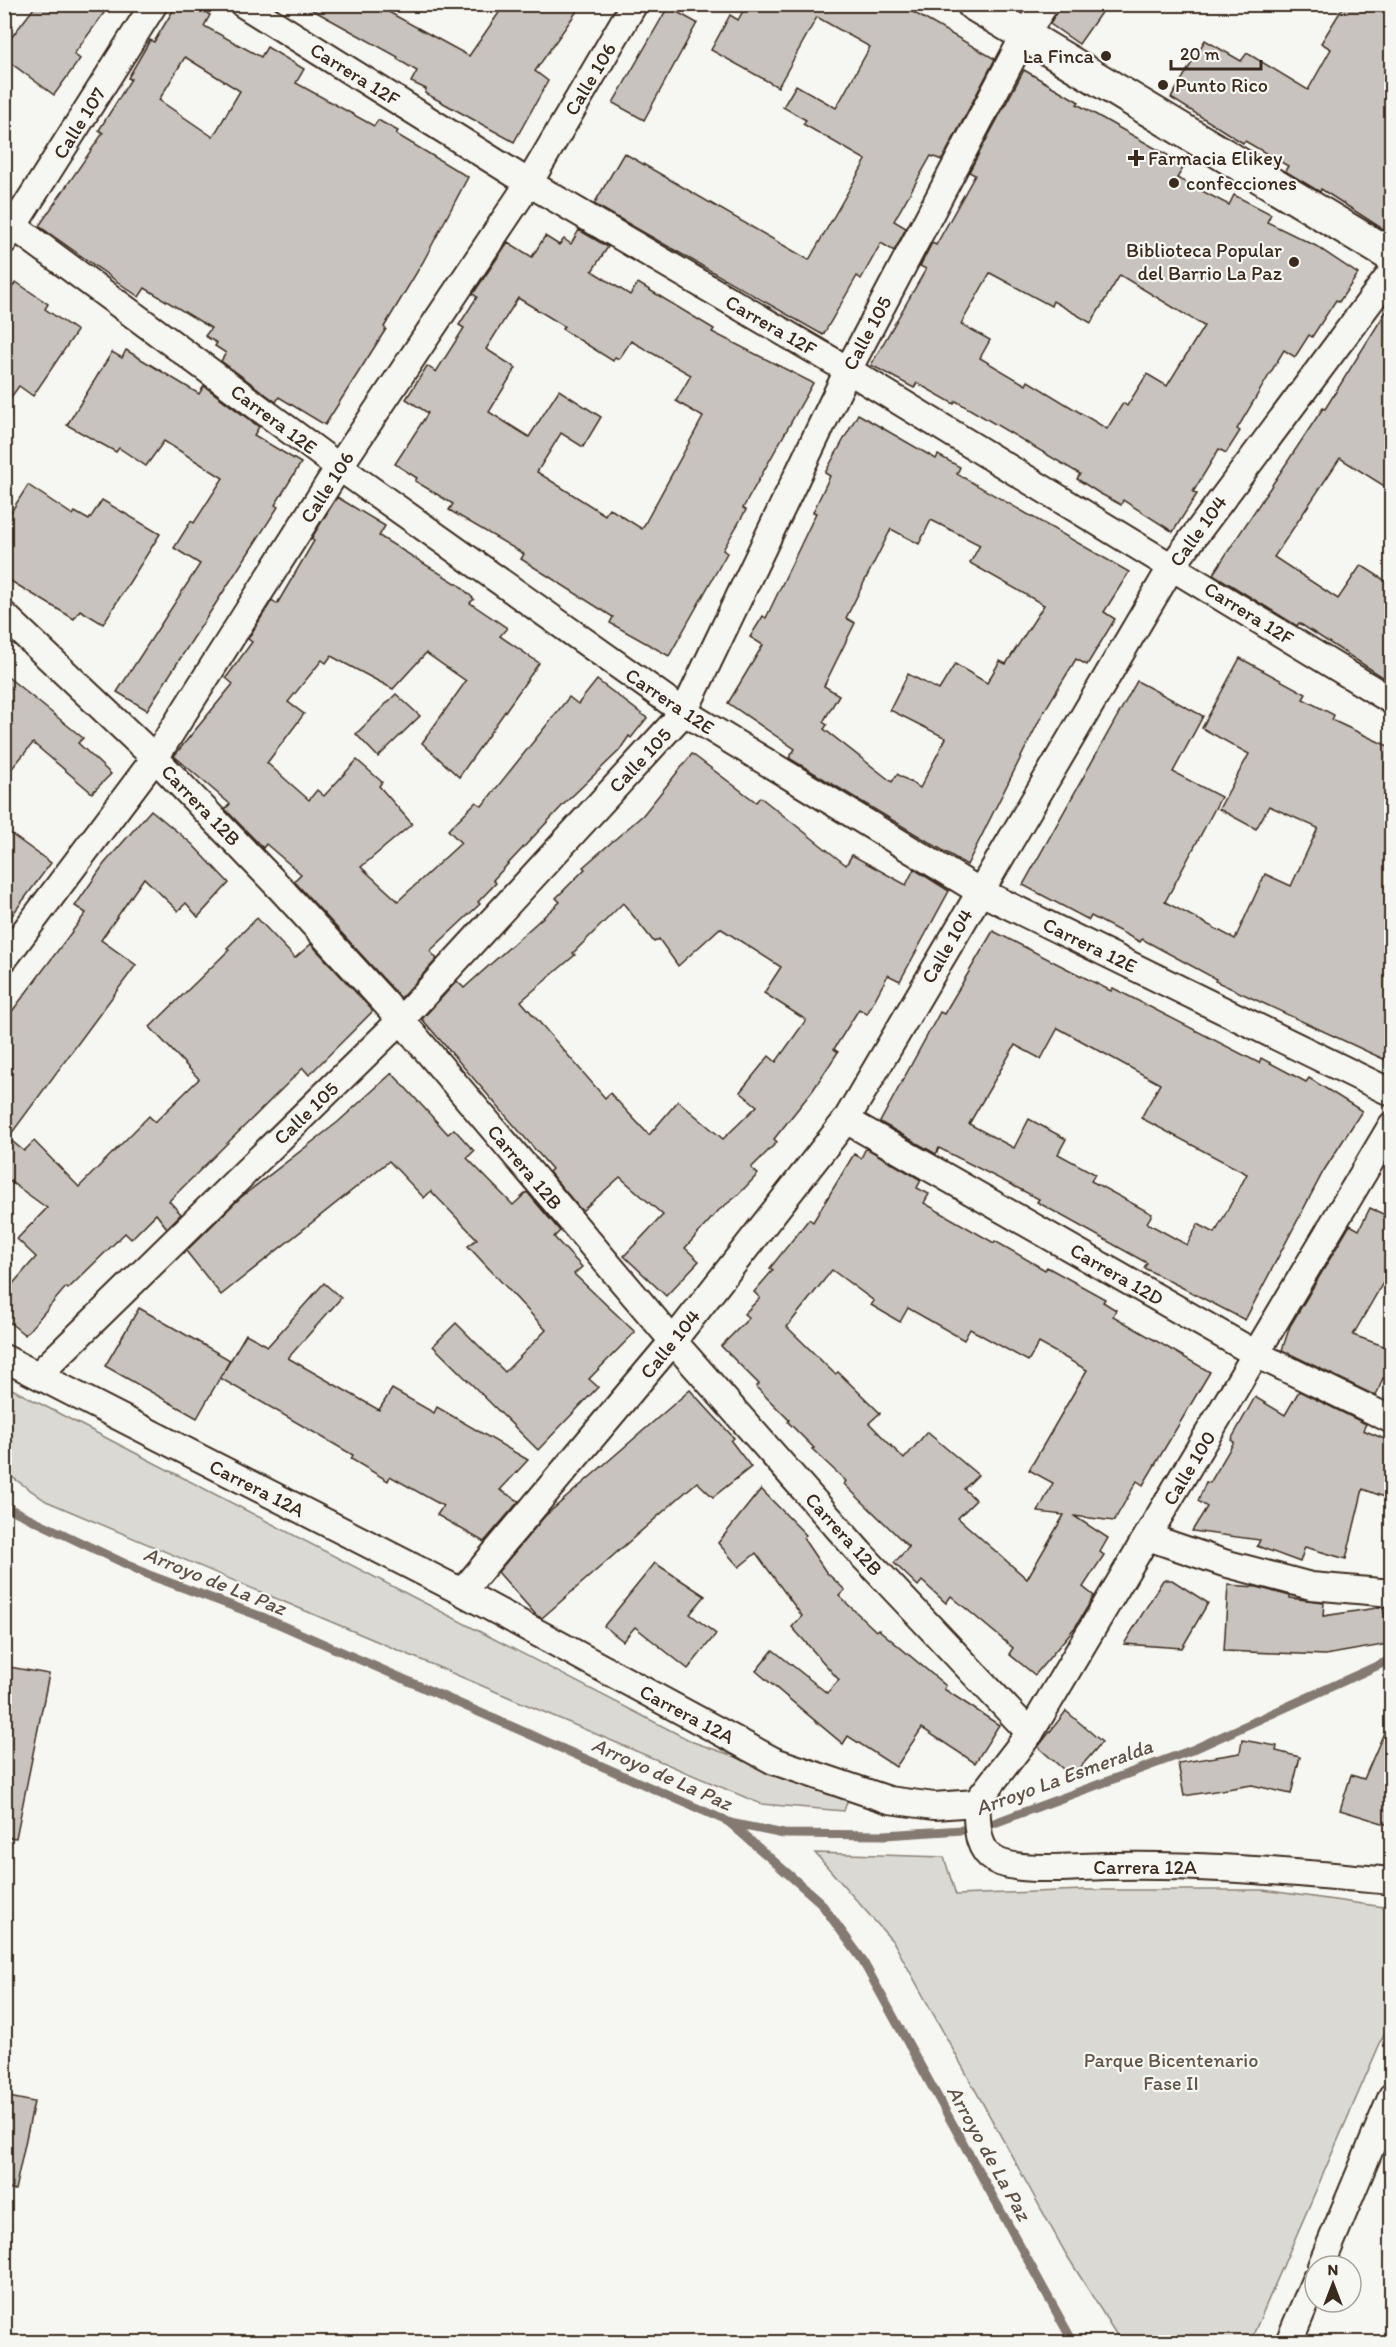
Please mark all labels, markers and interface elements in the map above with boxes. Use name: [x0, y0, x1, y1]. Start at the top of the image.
scale bar: [1171, 33, 1261, 71]
street label: Carrera 12F: [306, 37, 405, 111]
street label: Calle 106: [559, 38, 621, 120]
text: 20 m: [1180, 43, 1220, 65]
place label: La Finca: [1023, 44, 1095, 68]
marker: La Finca: [1099, 49, 1113, 63]
place label: Punto Rico: [1175, 73, 1268, 97]
marker: Punto Rico: [1156, 78, 1170, 92]
street label: Calle 107: [48, 83, 110, 163]
place label: Farmacia Elikey: [1148, 146, 1283, 170]
marker: Farmacia Elikey: [1129, 151, 1143, 165]
place label: confecciones: [1186, 171, 1297, 195]
marker: confecciones: [1167, 176, 1181, 190]
place label: Biblioteca Popular del Barrio La Paz: [1126, 238, 1283, 285]
marker: Biblioteca Popular del Barrio La Paz: [1287, 255, 1301, 269]
street label: Carrera 12F: [721, 289, 821, 361]
street label: Calle 105: [837, 292, 897, 374]
street label: Carrera 12E: [226, 379, 322, 459]
street label: Calle 106: [295, 447, 359, 527]
street label: Calle 104: [1164, 491, 1232, 571]
street label: Carrera 12F: [1200, 576, 1299, 650]
street label: Carrera 12E: [621, 663, 719, 739]
street label: Calle 105: [604, 722, 676, 798]
street label: Carrera 12B: [156, 759, 246, 851]
street label: Calle 104: [916, 904, 978, 988]
street label: Carrera 12E: [1039, 912, 1141, 978]
street label: Calle 105: [269, 1076, 343, 1150]
street label: Carrera 12B: [482, 1120, 568, 1215]
street label: Carrera 12D: [1066, 1238, 1168, 1310]
street label: Calle 104: [635, 1304, 705, 1384]
street label: Calle 100: [1157, 1426, 1221, 1510]
street label: Carrera 12A: [205, 1454, 309, 1522]
street label: Carrera 12B: [800, 1487, 888, 1581]
water label: Arroyo de La Paz: [141, 1541, 291, 1621]
street label: Carrera 12A: [636, 1679, 739, 1749]
water label: Arroyo de La Paz: [588, 1732, 737, 1816]
water label: Arroyo La Esmeralda: [972, 1733, 1156, 1820]
street label: Carrera 12A: [1093, 1855, 1197, 1879]
park label: Parque Bicentenario Fase II: [1084, 2048, 1258, 2095]
water label: Arroyo de La Paz: [942, 2081, 1037, 2226]
north arrow: [1303, 2254, 1363, 2314]
text: N: [1328, 2260, 1338, 2279]

